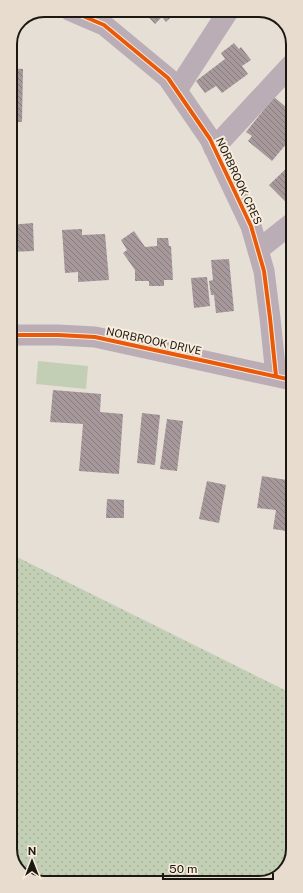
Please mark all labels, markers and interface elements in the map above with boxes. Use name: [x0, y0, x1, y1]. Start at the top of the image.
street label: NORBROOK CRES: [214, 136, 264, 226]
street label: NORBROOK DRIVE: [105, 325, 203, 357]
north arrow: [12, 841, 52, 881]
text: N: [28, 845, 36, 857]
scale bar: [163, 855, 273, 881]
text: 50 m: [169, 862, 197, 876]

